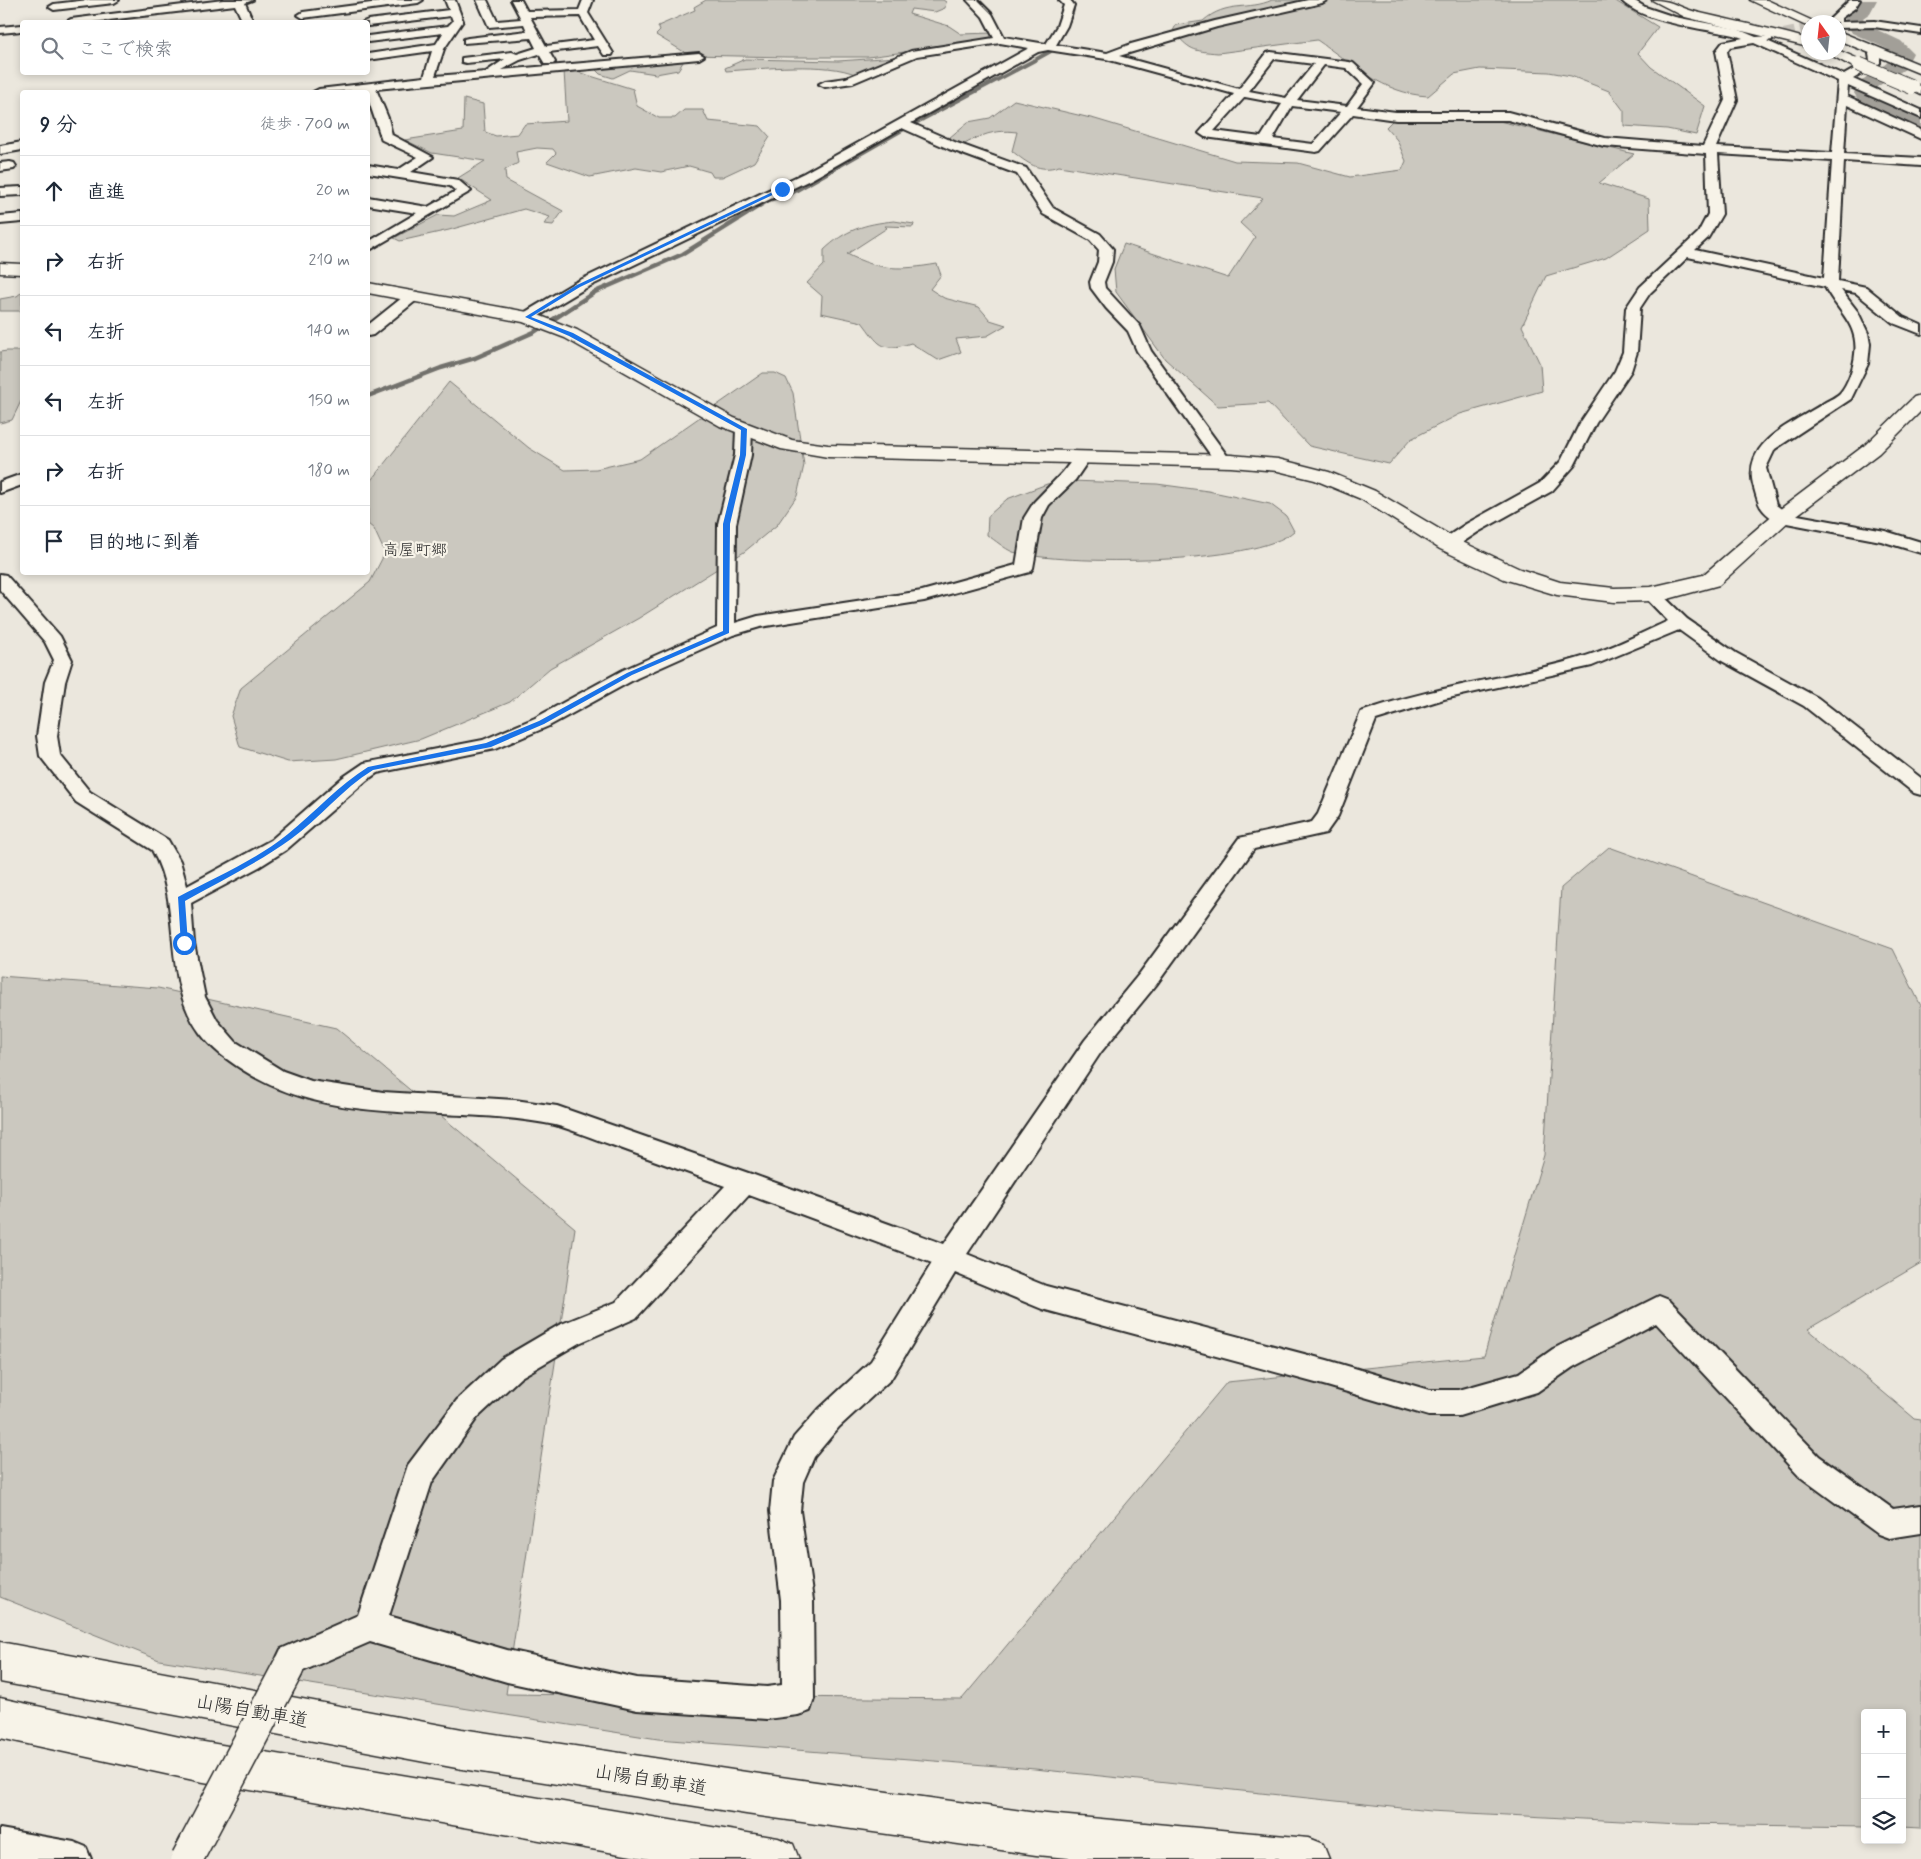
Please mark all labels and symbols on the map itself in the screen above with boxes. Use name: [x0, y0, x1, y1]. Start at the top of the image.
north arrow: [1801, 15, 1846, 60]
route end: [771, 178, 794, 201]
district label: 高屋町郷: [383, 540, 447, 561]
route start: [173, 932, 196, 955]
street label: 山陽自動車道: [193, 1689, 310, 1734]
street label: 山陽自動車道: [593, 1759, 709, 1802]

